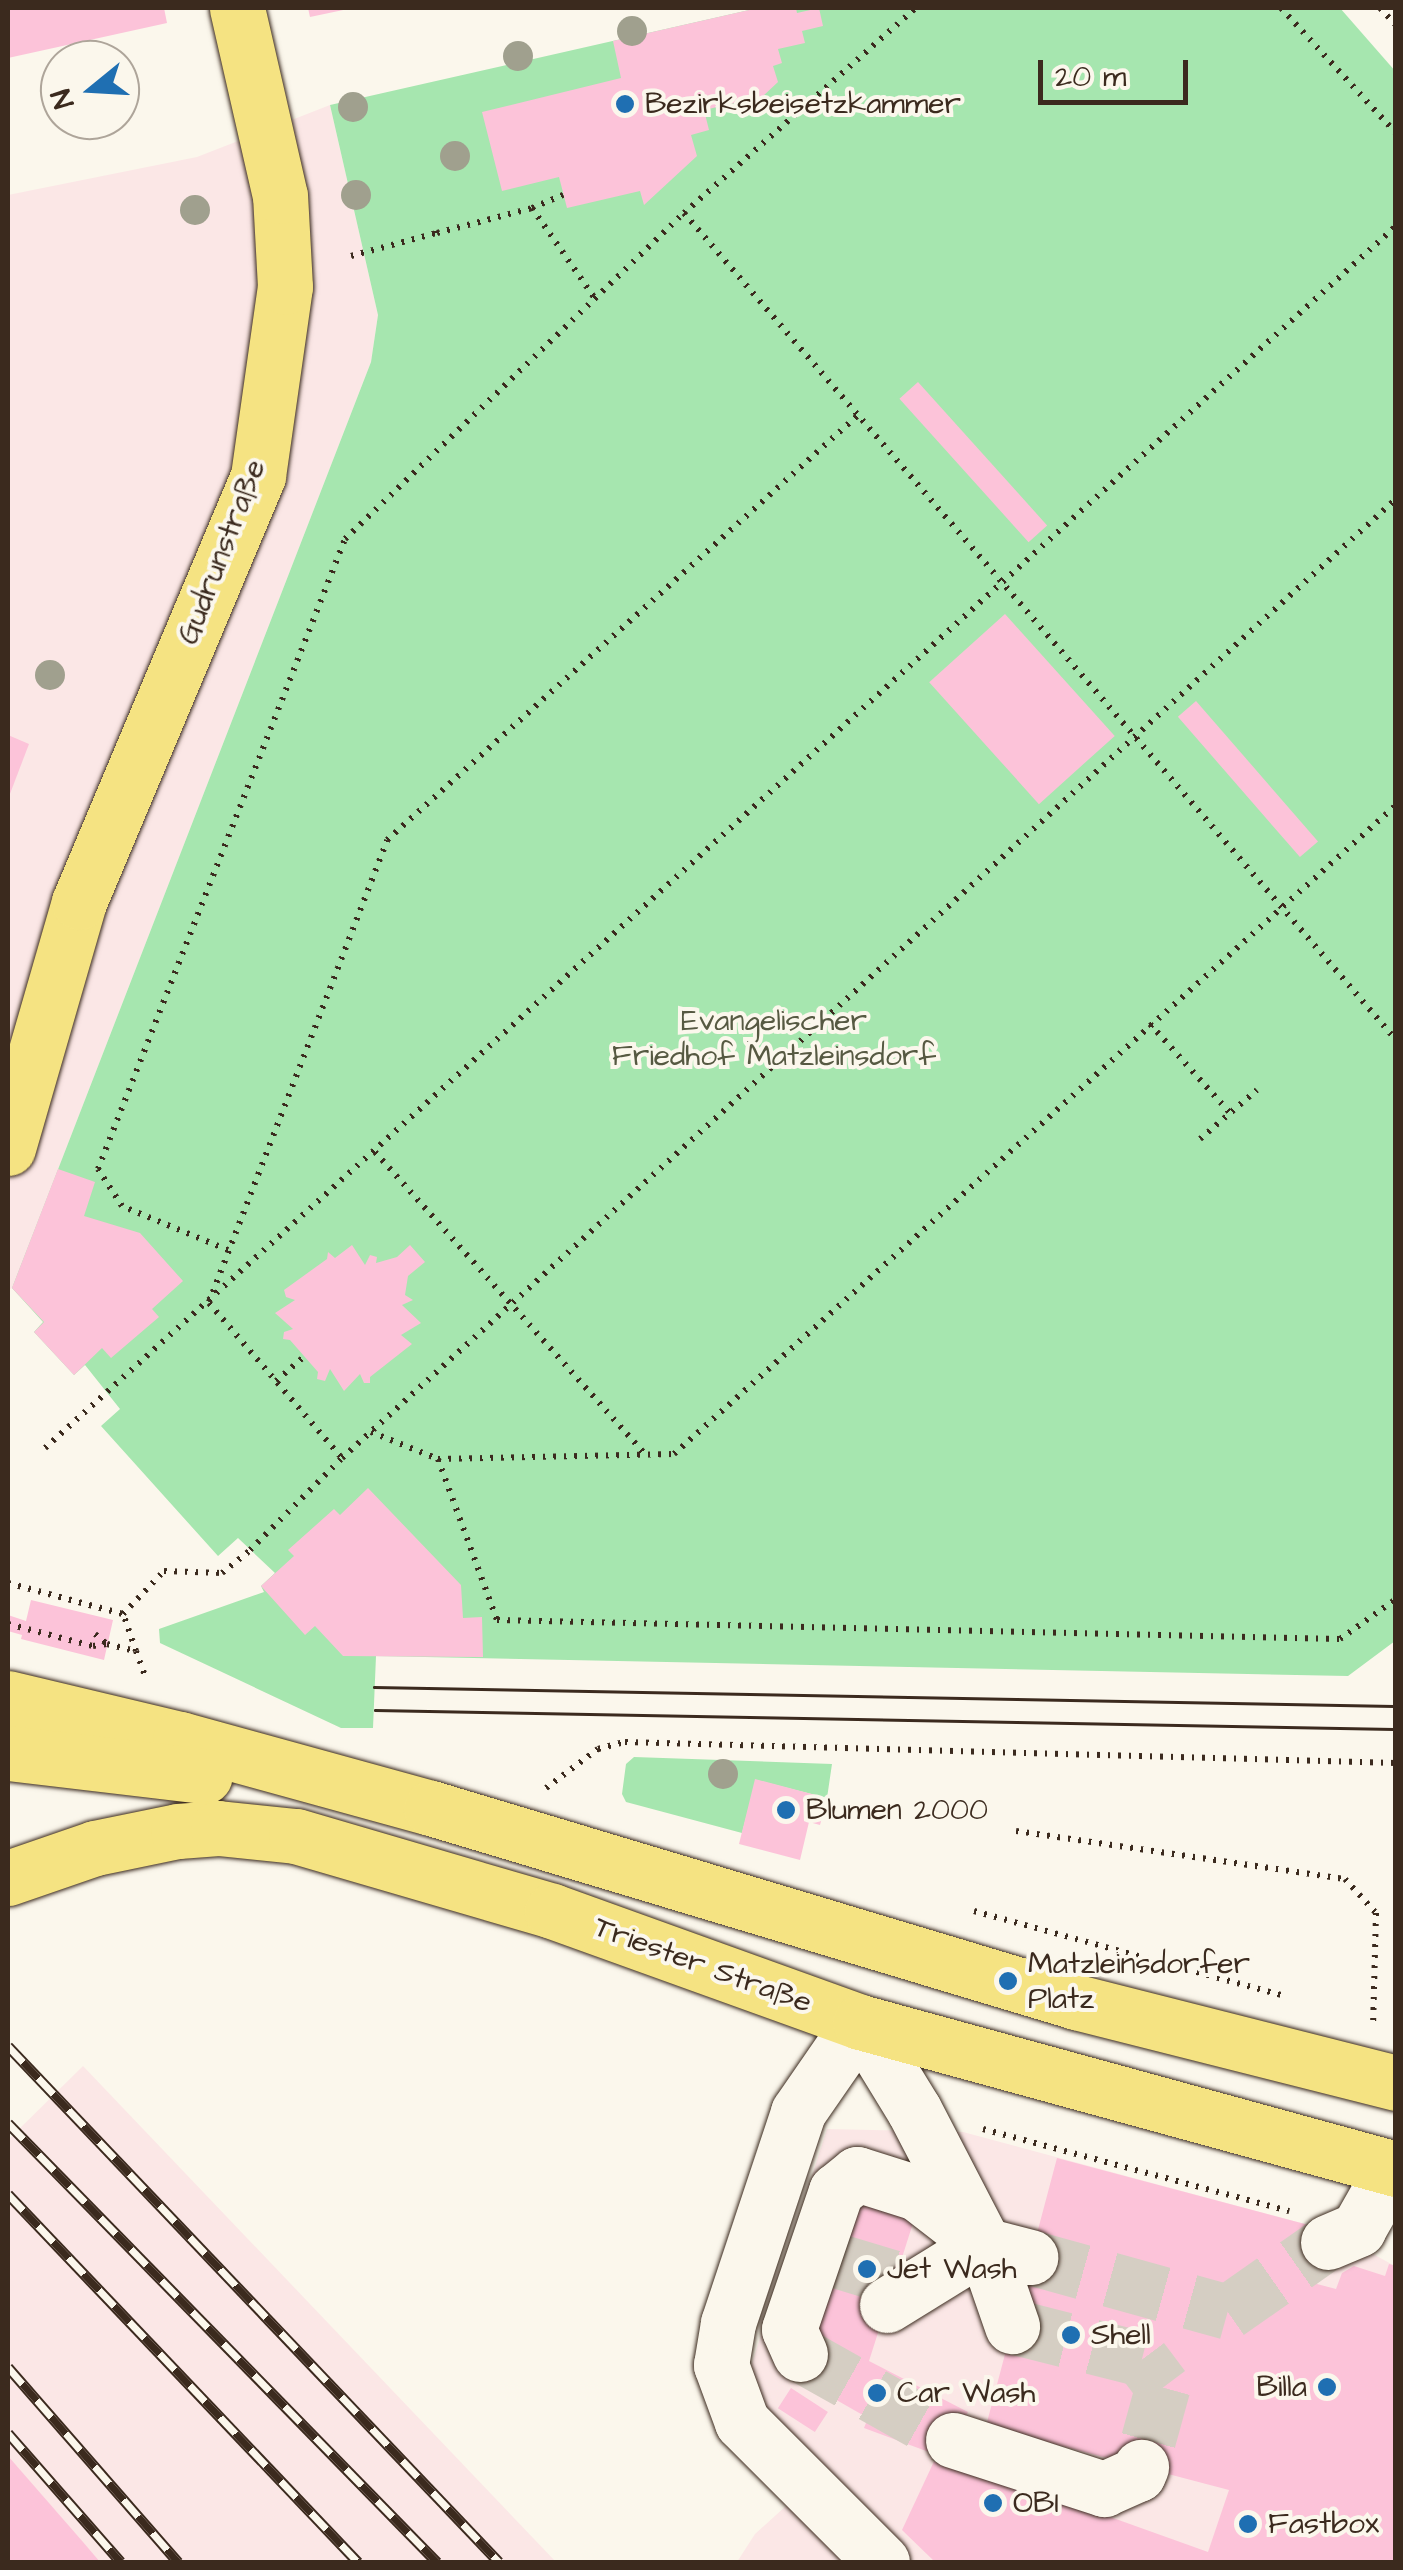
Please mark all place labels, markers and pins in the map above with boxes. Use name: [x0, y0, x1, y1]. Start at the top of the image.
place label: Bezirksbeisetzkammer: [645, 86, 961, 122]
marker: Bezirksbeisetzkammer: [614, 93, 636, 115]
place label: Blumen 2000: [806, 1792, 988, 1828]
marker: Blumen 2000: [775, 1799, 797, 1821]
place label: Matzleinsdorfer Platz: [1028, 1946, 1250, 2016]
marker: Matzleinsdorfer Platz: [997, 1970, 1019, 1992]
place label: Jet Wash: [887, 2251, 1017, 2287]
marker: Jet Wash: [856, 2258, 878, 2280]
place label: Shell: [1091, 2317, 1151, 2353]
marker: Shell: [1060, 2324, 1082, 2346]
place label: Billa: [1256, 2369, 1307, 2405]
place label: Car Wash: [897, 2375, 1035, 2411]
marker: Billa: [1316, 2376, 1338, 2398]
marker: Car Wash: [866, 2382, 888, 2404]
place label: OBI: [1013, 2485, 1059, 2521]
marker: OBI: [982, 2492, 1004, 2514]
place label: Fastbox: [1268, 2506, 1379, 2542]
marker: Fastbox: [1237, 2513, 1259, 2535]

